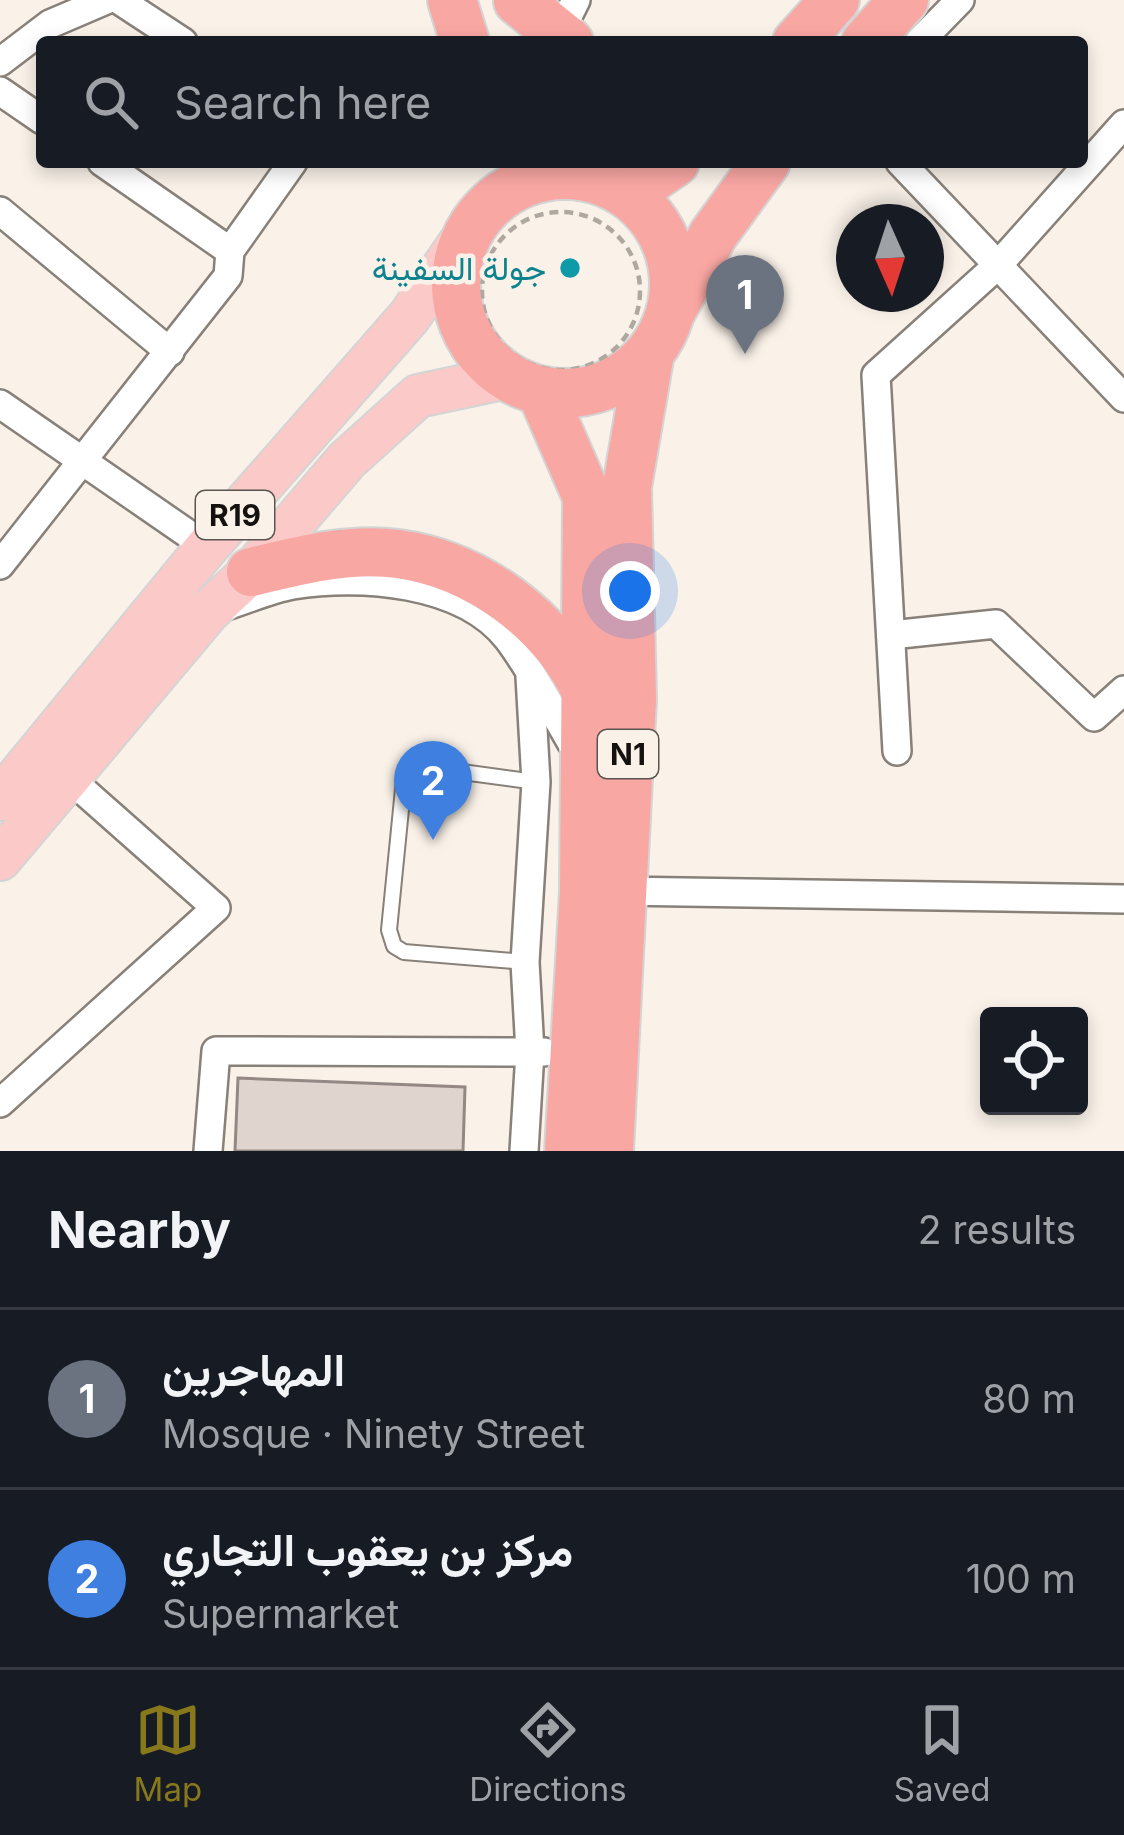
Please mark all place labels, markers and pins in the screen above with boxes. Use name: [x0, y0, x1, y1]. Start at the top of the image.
place label: جولة السفينة: [372, 248, 546, 289]
marker: جولة السفينة: [557, 255, 583, 281]
pin: 1: [706, 255, 784, 354]
pin: 2: [394, 741, 472, 840]

